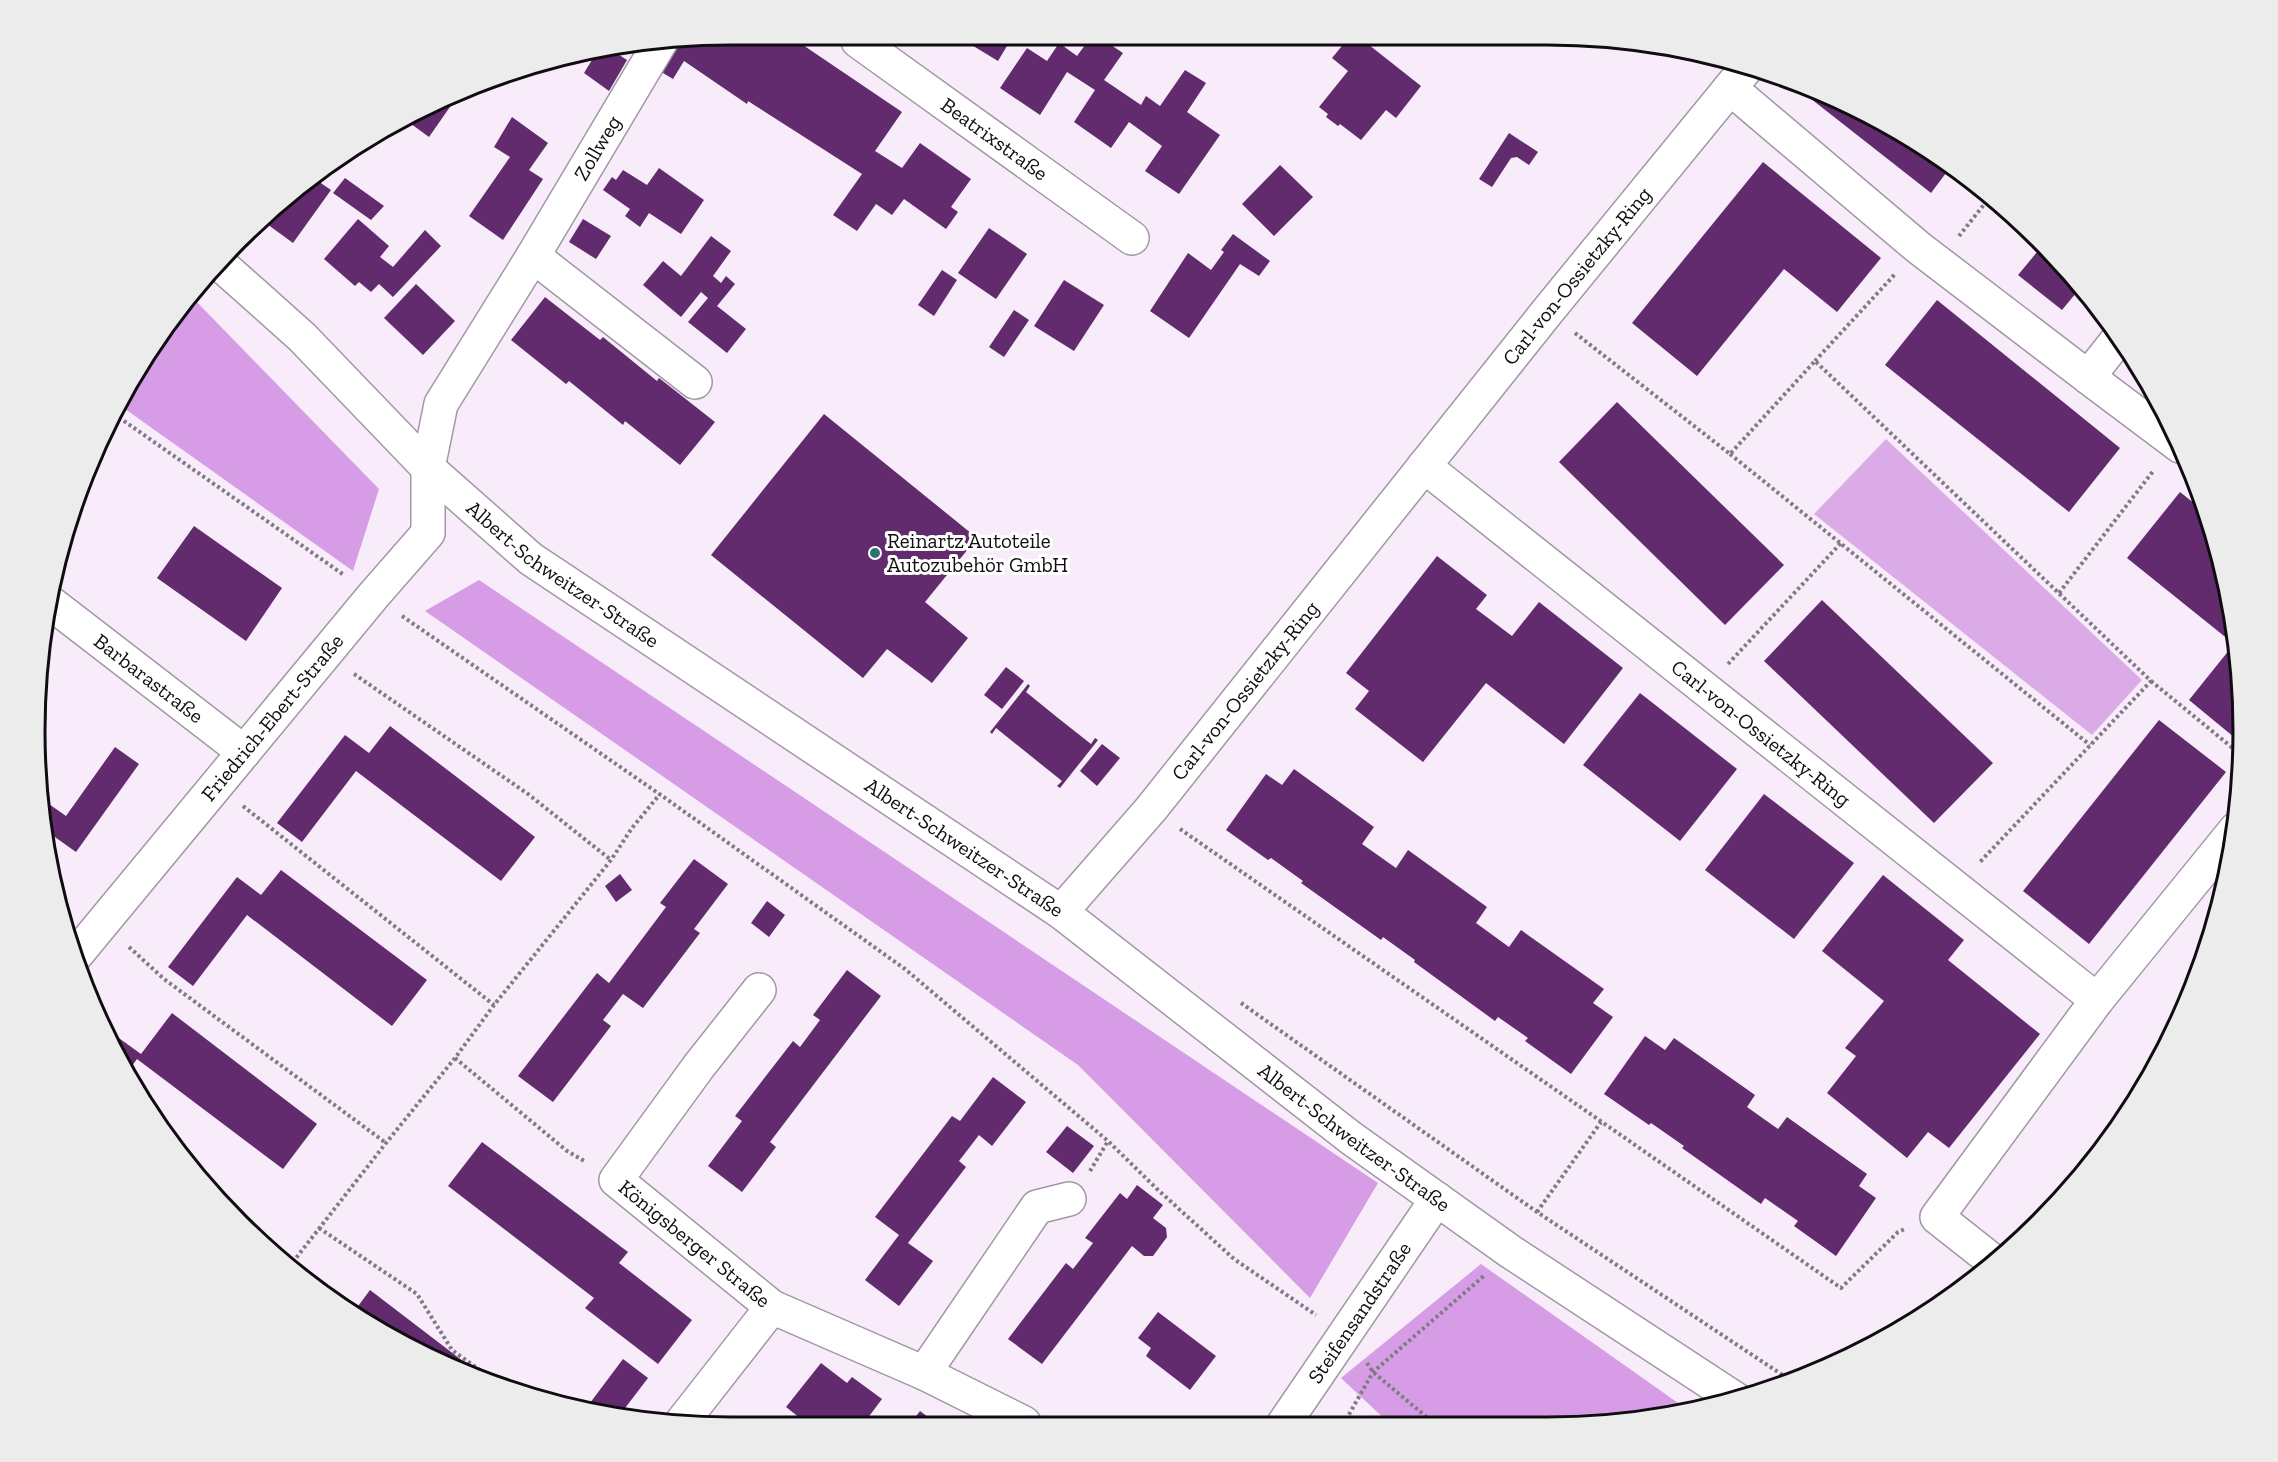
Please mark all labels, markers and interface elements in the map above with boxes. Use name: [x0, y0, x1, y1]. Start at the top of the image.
street label: Beatrixstraße: [936, 92, 1053, 186]
street label: Zollweg: [568, 110, 626, 185]
street label: Carl-von-Ossietzky-Ring: [1497, 181, 1656, 370]
street label: Albert-Schweitzer-Straße: [462, 495, 664, 653]
place label: Reinartz Autoteile Autozubehör GmbH: [887, 528, 1068, 577]
marker: Reinartz Autoteile Autozubehör GmbH: [868, 546, 882, 560]
street label: Carl-von-Ossietzky-Ring: [1166, 595, 1324, 785]
street label: Barbarastraße: [89, 628, 209, 728]
street label: Friedrich-Ebert-Straße: [196, 629, 348, 806]
street label: Carl-von-Ossietzky-Ring: [1666, 654, 1856, 812]
street label: Albert-Schweitzer-Straße: [861, 772, 1069, 922]
street label: Albert-Schweitzer-Straße: [1253, 1057, 1455, 1217]
street label: Königsberger Straße: [614, 1174, 776, 1313]
street label: Steifensandstraße: [1302, 1237, 1416, 1388]

